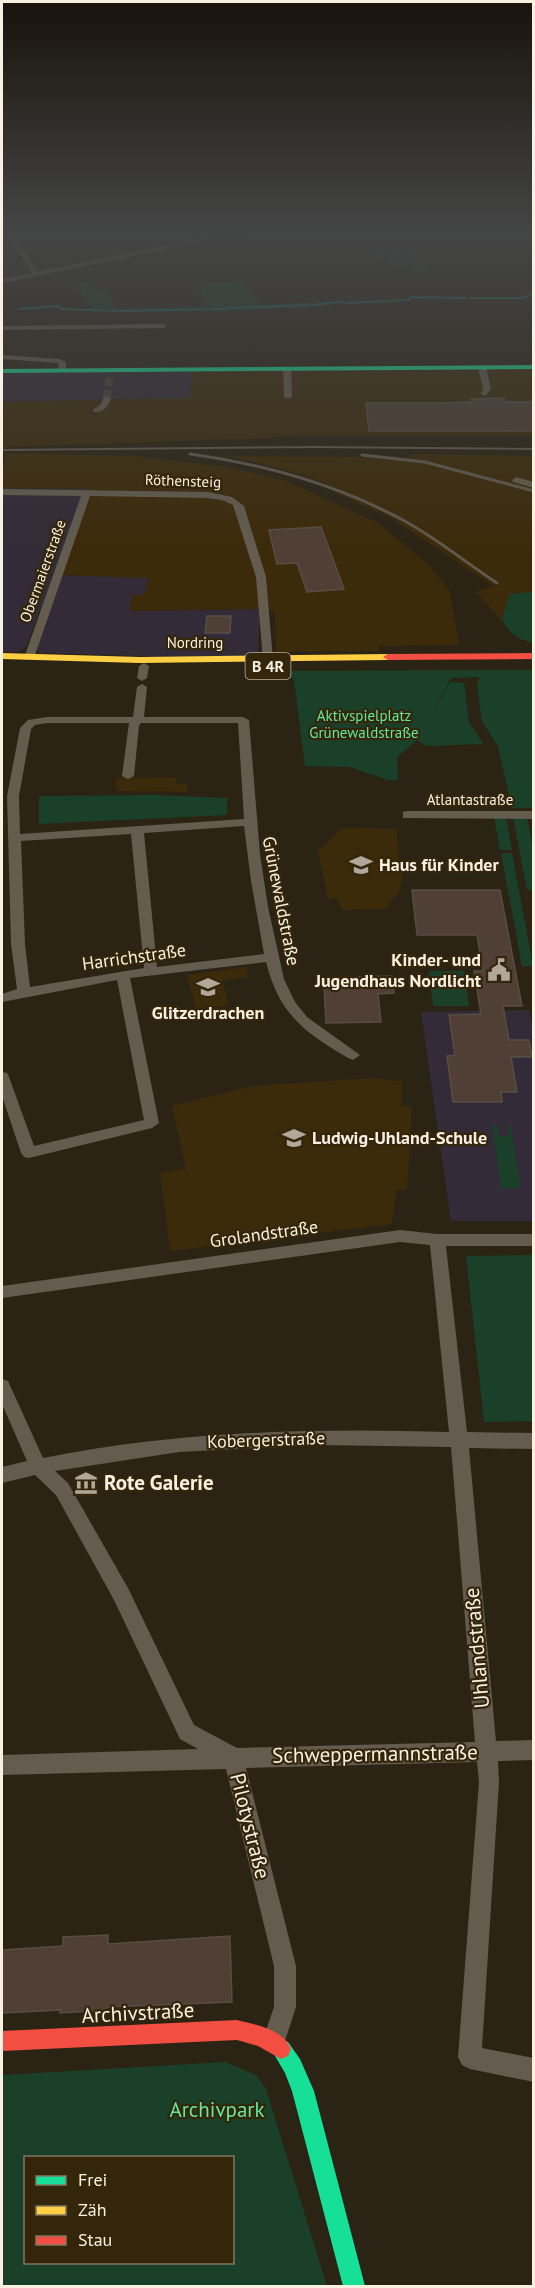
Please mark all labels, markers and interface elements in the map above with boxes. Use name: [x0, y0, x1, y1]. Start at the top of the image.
street label: Röthensteig: [145, 470, 221, 491]
street label: Obermaierstraße: [15, 517, 70, 625]
street label: Nordring: [167, 633, 223, 652]
road number: B 4R: [246, 653, 290, 679]
park label: Aktivspielplatz Grünewaldstraße: [309, 706, 419, 742]
street label: Atlantastraße: [427, 790, 513, 809]
street label: Grünewaldstraße: [258, 834, 305, 968]
school or university icon: Haus für Kinder: [348, 852, 374, 878]
place label: Haus für Kinder: [379, 853, 499, 876]
street label: Harrichstraße: [81, 938, 187, 975]
place label: Kinder- und Jugendhaus Nordlicht: [314, 948, 482, 992]
public building icon: Kinder- und Jugendhaus Nordlicht: [486, 957, 512, 983]
school or university icon: Glitzerdrachen: [195, 974, 221, 1000]
place label: Glitzerdrachen: [152, 1001, 264, 1024]
school or university icon: Ludwig-Uhland-Schule: [281, 1125, 307, 1151]
place label: Ludwig-Uhland-Schule: [312, 1126, 487, 1149]
street label: Grolandstraße: [208, 1215, 320, 1252]
street label: Kobergerstraße: [207, 1426, 325, 1453]
place label: Rote Galerie: [104, 1469, 214, 1496]
museum icon: Rote Galerie: [73, 1470, 99, 1496]
street label: Uhlandstraße: [458, 1587, 495, 1710]
street label: Schweppermannstraße: [272, 1738, 478, 1769]
street label: Pilotystraße: [224, 1770, 277, 1882]
street label: Archivstraße: [81, 1996, 195, 2029]
park label: Archivpark: [169, 2096, 265, 2123]
legend: [24, 2156, 234, 2264]
text: Frei: [78, 2168, 107, 2191]
text: Zäh: [78, 2198, 107, 2221]
text: Stau: [78, 2228, 112, 2251]

